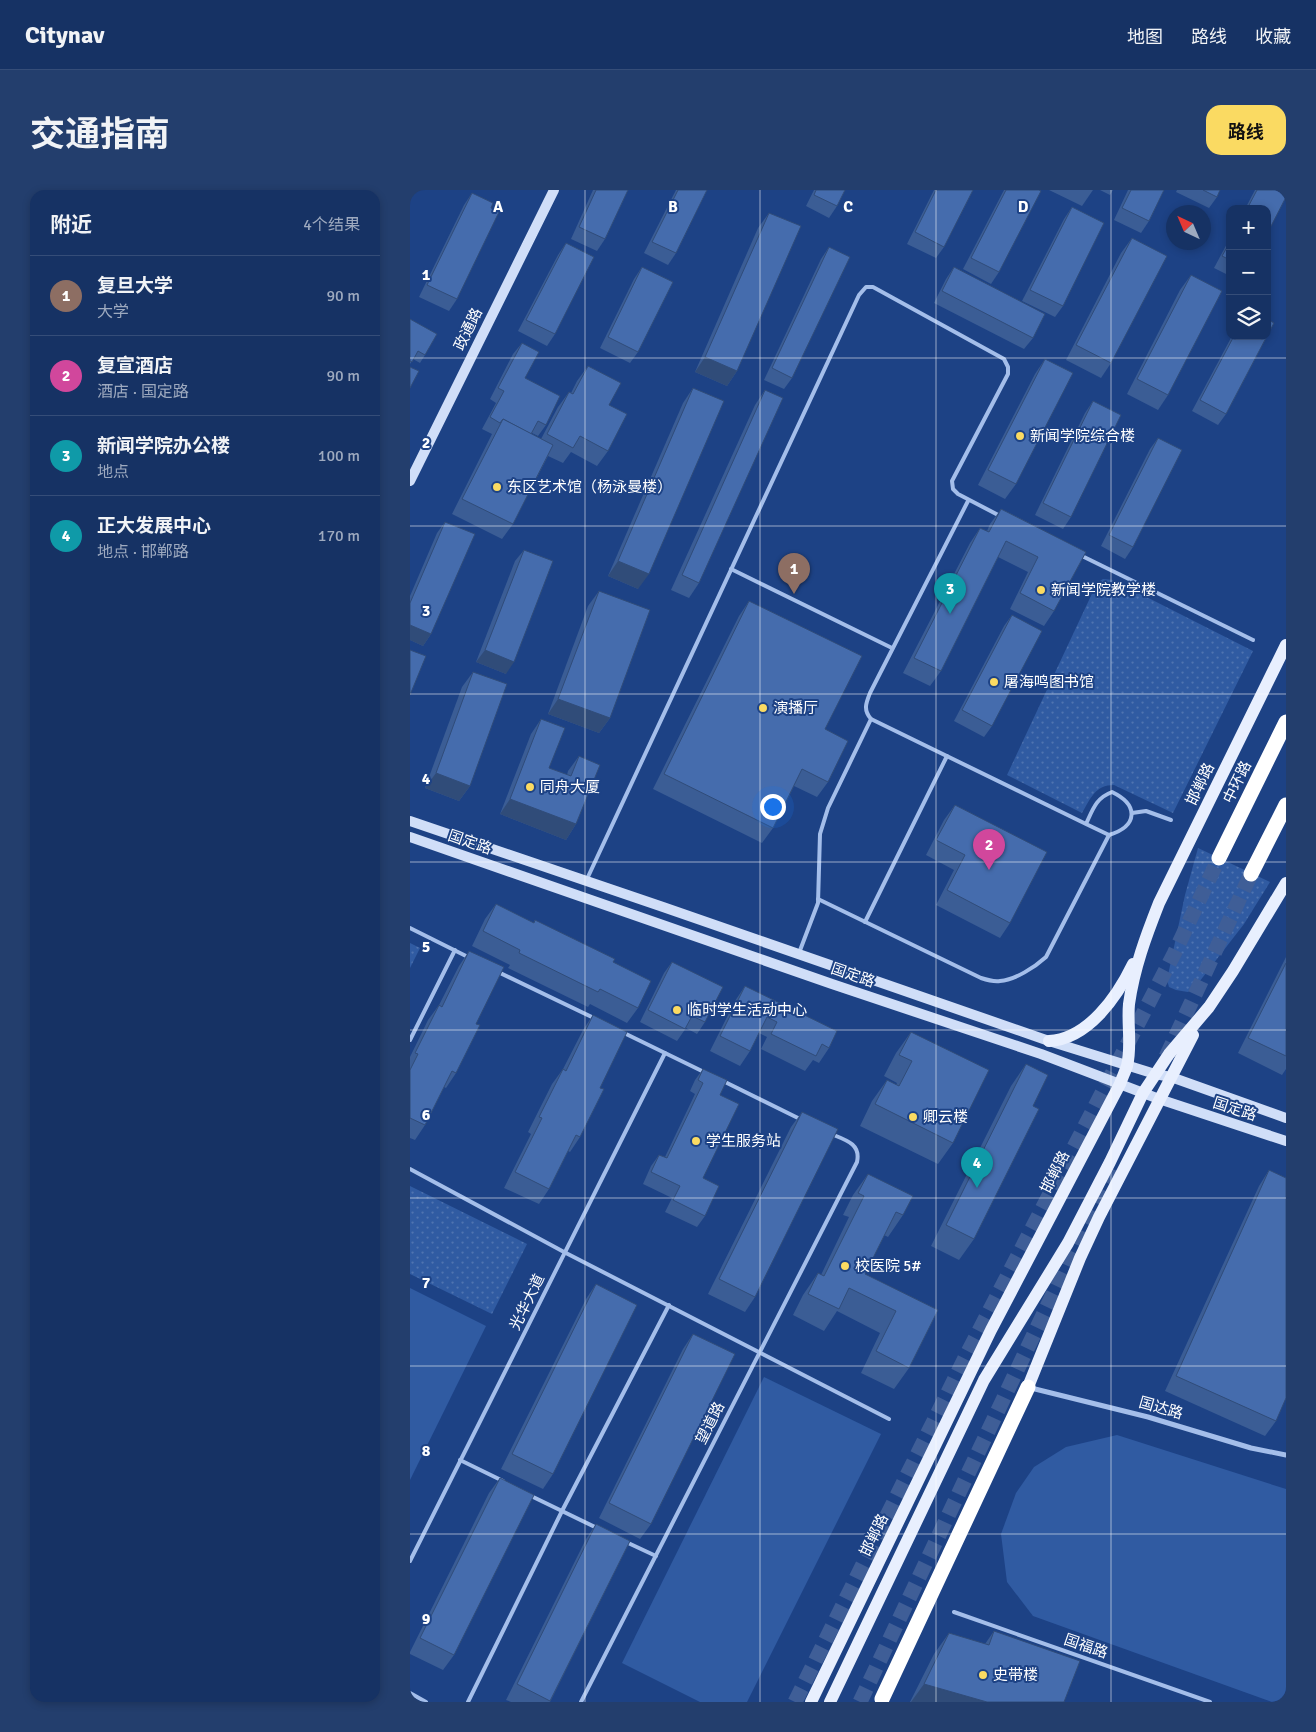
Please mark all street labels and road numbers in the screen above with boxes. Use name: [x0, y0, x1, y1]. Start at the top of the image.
street label: 政通路: [450, 305, 486, 353]
street label: 中环路: [1219, 758, 1255, 806]
street label: 邯郸路: [1182, 760, 1218, 808]
street label: 国定路: [446, 826, 494, 858]
street label: 国定路: [829, 959, 877, 991]
street label: 国定路: [1211, 1093, 1259, 1125]
street label: 邯郸路: [1037, 1148, 1073, 1196]
street label: 光华大道: [506, 1271, 548, 1333]
street label: 国达路: [1137, 1393, 1185, 1423]
street label: 望道路: [692, 1399, 728, 1447]
street label: 邯郸路: [856, 1511, 892, 1559]
street label: 国福路: [1062, 1630, 1110, 1662]

